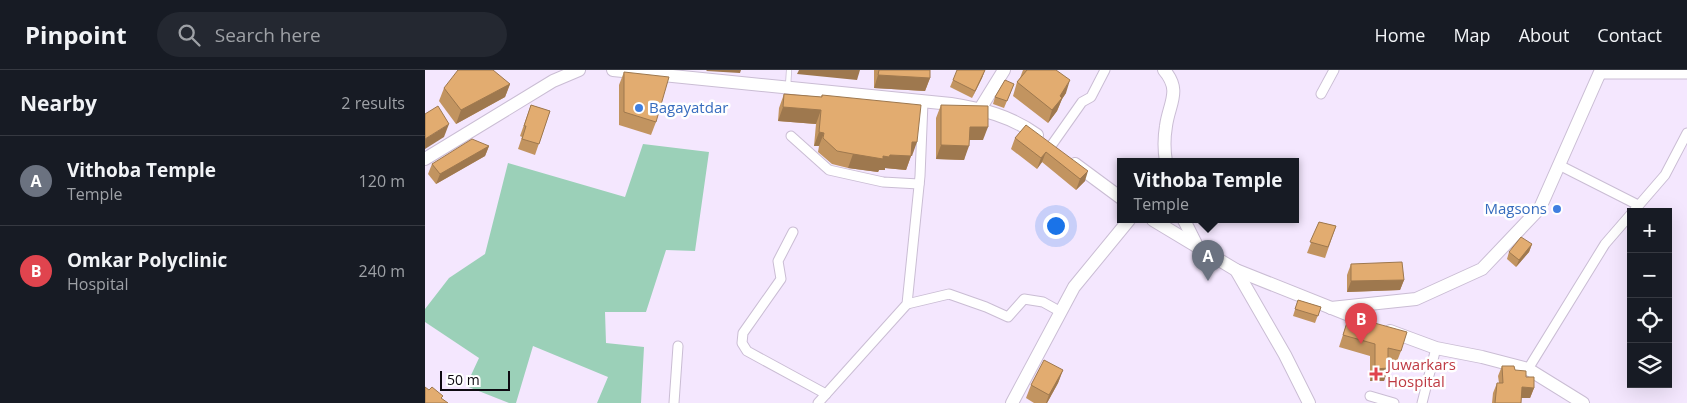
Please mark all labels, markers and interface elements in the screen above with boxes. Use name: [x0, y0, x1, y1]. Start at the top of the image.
search box: [157, 12, 507, 57]
text: Pinpoint: [25, 18, 127, 51]
icon: search: [175, 21, 203, 49]
text: Search here: [215, 22, 321, 48]
text: Home: [1375, 23, 1425, 47]
text: Map: [1453, 23, 1491, 47]
text: About: [1519, 23, 1569, 47]
text: Contact: [1597, 23, 1662, 47]
text: Nearby: [20, 89, 97, 117]
text: 2 results: [341, 92, 405, 114]
place label: Bagayatdar: [649, 97, 728, 117]
marker: Bagayatdar: [633, 102, 645, 114]
text: Vithoba Temple: [67, 157, 216, 183]
popup: [1117, 158, 1299, 223]
text: Vithoba Temple: [1133, 167, 1283, 193]
text: A: [30, 170, 42, 192]
text: 120 m: [359, 170, 405, 192]
text: Temple: [67, 183, 122, 205]
text: Temple: [1133, 193, 1189, 215]
place label: Magsons: [1485, 198, 1547, 218]
marker: Magsons: [1551, 203, 1563, 215]
map controls: [1627, 208, 1672, 388]
button: +: [1627, 208, 1672, 253]
your location: [1043, 213, 1069, 239]
pin: A: [1192, 240, 1224, 281]
text: Omkar Polyclinic: [67, 247, 227, 273]
button: −: [1627, 253, 1672, 298]
text: B: [31, 260, 41, 282]
text: 240 m: [359, 260, 405, 282]
text: Hospital: [67, 273, 129, 295]
button: locate: [1627, 298, 1672, 343]
pin: B: [1345, 303, 1377, 344]
button: layers: [1627, 343, 1672, 388]
place label: Juwarkars Hospital: [1385, 354, 1456, 391]
marker: Juwarkars Hospital: [1369, 367, 1383, 381]
scale bar: [440, 368, 510, 391]
text: 50 m: [447, 370, 480, 389]

